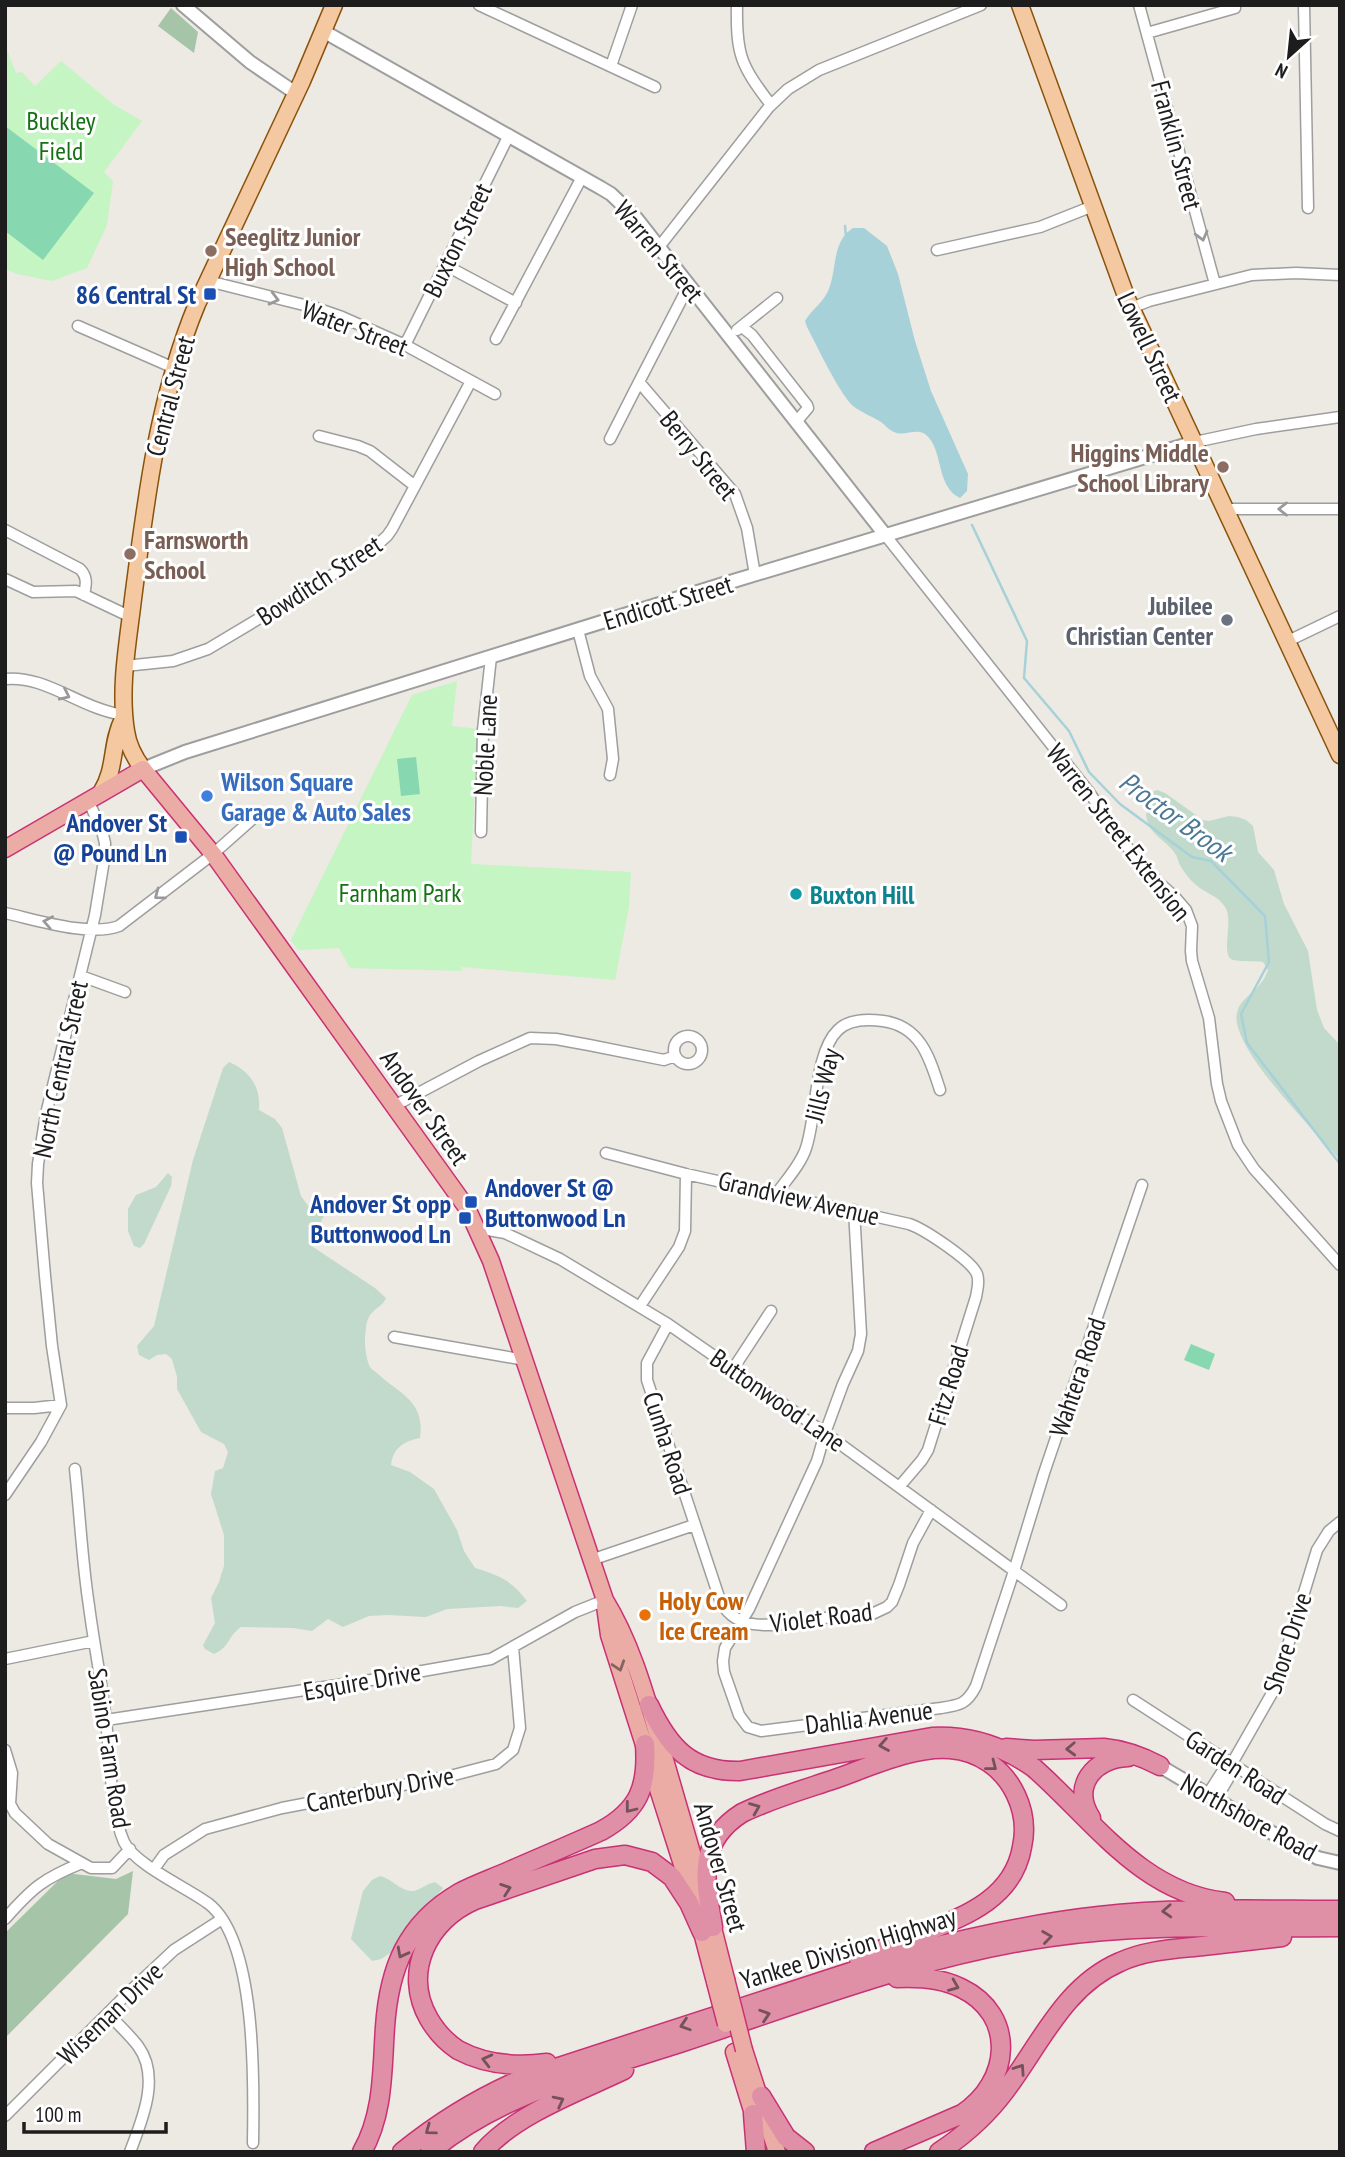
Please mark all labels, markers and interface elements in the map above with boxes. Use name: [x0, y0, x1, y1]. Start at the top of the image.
north arrow: [1254, 21, 1324, 91]
text: N: [1271, 58, 1291, 84]
street label: Franklin Street: [1144, 77, 1210, 213]
park label: Buckley Field: [26, 104, 96, 167]
street label: Buxton Street: [415, 177, 499, 303]
street label: Warren Street: [607, 193, 711, 309]
place label: Seeglitz Junior High School: [225, 220, 361, 283]
one-way arrow: [1194, 230, 1209, 242]
marker: Seeglitz Junior High School: [203, 243, 219, 259]
place label: 86 Central St: [76, 278, 196, 311]
marker: 86 Central St: [202, 286, 218, 302]
street label: Lowell Street: [1110, 287, 1190, 407]
one-way arrow: [268, 291, 280, 305]
street label: Water Street: [297, 293, 413, 363]
street label: Central Street: [138, 332, 202, 460]
street label: Berry Street: [653, 404, 745, 506]
place label: Higgins Middle School Library: [1071, 436, 1210, 499]
marker: Higgins Middle School Library: [1215, 459, 1231, 475]
one-way arrow: [1277, 501, 1288, 517]
place label: Farnsworth School: [144, 523, 248, 586]
street label: Bowditch Street: [250, 527, 388, 633]
marker: Farnsworth School: [122, 546, 138, 562]
street label: Endicott Street: [600, 567, 736, 637]
place label: Jubilee Christian Center: [1066, 589, 1213, 652]
marker: Jubilee Christian Center: [1219, 612, 1235, 628]
one-way arrow: [58, 686, 70, 700]
street label: Noble Lane: [466, 693, 504, 797]
street label: Warren Street Extension: [1039, 737, 1199, 927]
water label: Proctor Brook: [1112, 763, 1242, 871]
place label: Wilson Square Garage & Auto Sales: [220, 765, 411, 828]
marker: Wilson Square Garage & Auto Sales: [199, 788, 215, 804]
place label: Andover St @ Pound Ln: [53, 806, 167, 869]
marker: Andover St @ Pound Ln: [173, 829, 189, 845]
park label: Farnham Park: [339, 876, 461, 909]
place label: Buxton Hill: [810, 878, 915, 911]
one-way arrow: [154, 886, 167, 899]
marker: Buxton Hill: [788, 886, 804, 902]
one-way arrow: [42, 916, 54, 931]
street label: North Central Street: [25, 977, 95, 1161]
street label: Andover Street: [373, 1043, 477, 1171]
street label: Jills Way: [797, 1045, 847, 1126]
street label: Grandview Avenue: [715, 1163, 883, 1233]
place label: Andover St @ Buttonwood Ln: [484, 1171, 626, 1234]
place label: Andover St opp Buttonwood Ln: [309, 1187, 451, 1250]
marker: Andover St @ Buttonwood Ln: [463, 1194, 479, 1210]
marker: Andover St opp Buttonwood Ln: [457, 1210, 473, 1226]
street label: Wahtera Road: [1041, 1313, 1113, 1441]
street label: Buttonwood Lane: [704, 1341, 852, 1459]
street label: Fitz Road: [920, 1341, 976, 1429]
street label: Cunha Road: [636, 1388, 700, 1498]
place label: Holy Cow Ice Cream: [659, 1584, 749, 1647]
street label: Shore Drive: [1255, 1588, 1319, 1698]
street label: Violet Road: [767, 1594, 874, 1640]
marker: Holy Cow Ice Cream: [637, 1607, 653, 1623]
street label: Esquire Drive: [301, 1654, 423, 1708]
one-way arrow: [611, 1660, 626, 1672]
street label: Sabino Farm Road: [81, 1666, 139, 1830]
street label: Dahlia Avenue: [803, 1693, 935, 1741]
street label: Garden Road: [1179, 1722, 1293, 1812]
one-way arrow: [878, 1737, 890, 1752]
one-way arrow: [1065, 1742, 1076, 1757]
one-way arrow: [985, 1758, 997, 1771]
street label: Canterbury Drive: [303, 1759, 457, 1819]
street label: Northshore Road: [1175, 1766, 1323, 1868]
street label: Andover Street: [687, 1798, 755, 1936]
one-way arrow: [626, 1801, 639, 1813]
one-way arrow: [748, 1802, 760, 1816]
one-way arrow: [499, 1883, 511, 1897]
street label: Yankee Division Highway: [736, 1899, 960, 1997]
one-way arrow: [1161, 1904, 1172, 1919]
one-way arrow: [1041, 1930, 1053, 1945]
one-way arrow: [397, 1946, 411, 1958]
street label: Wiseman Drive: [50, 1955, 170, 2071]
one-way arrow: [947, 1977, 959, 1991]
one-way arrow: [758, 2008, 770, 2023]
one-way arrow: [679, 2017, 692, 2031]
one-way arrow: [481, 2054, 493, 2068]
one-way arrow: [1012, 2063, 1025, 2076]
scale bar: [24, 2090, 166, 2134]
one-way arrow: [552, 2095, 564, 2109]
text: 100 m: [35, 2101, 81, 2128]
one-way arrow: [425, 2122, 438, 2134]

